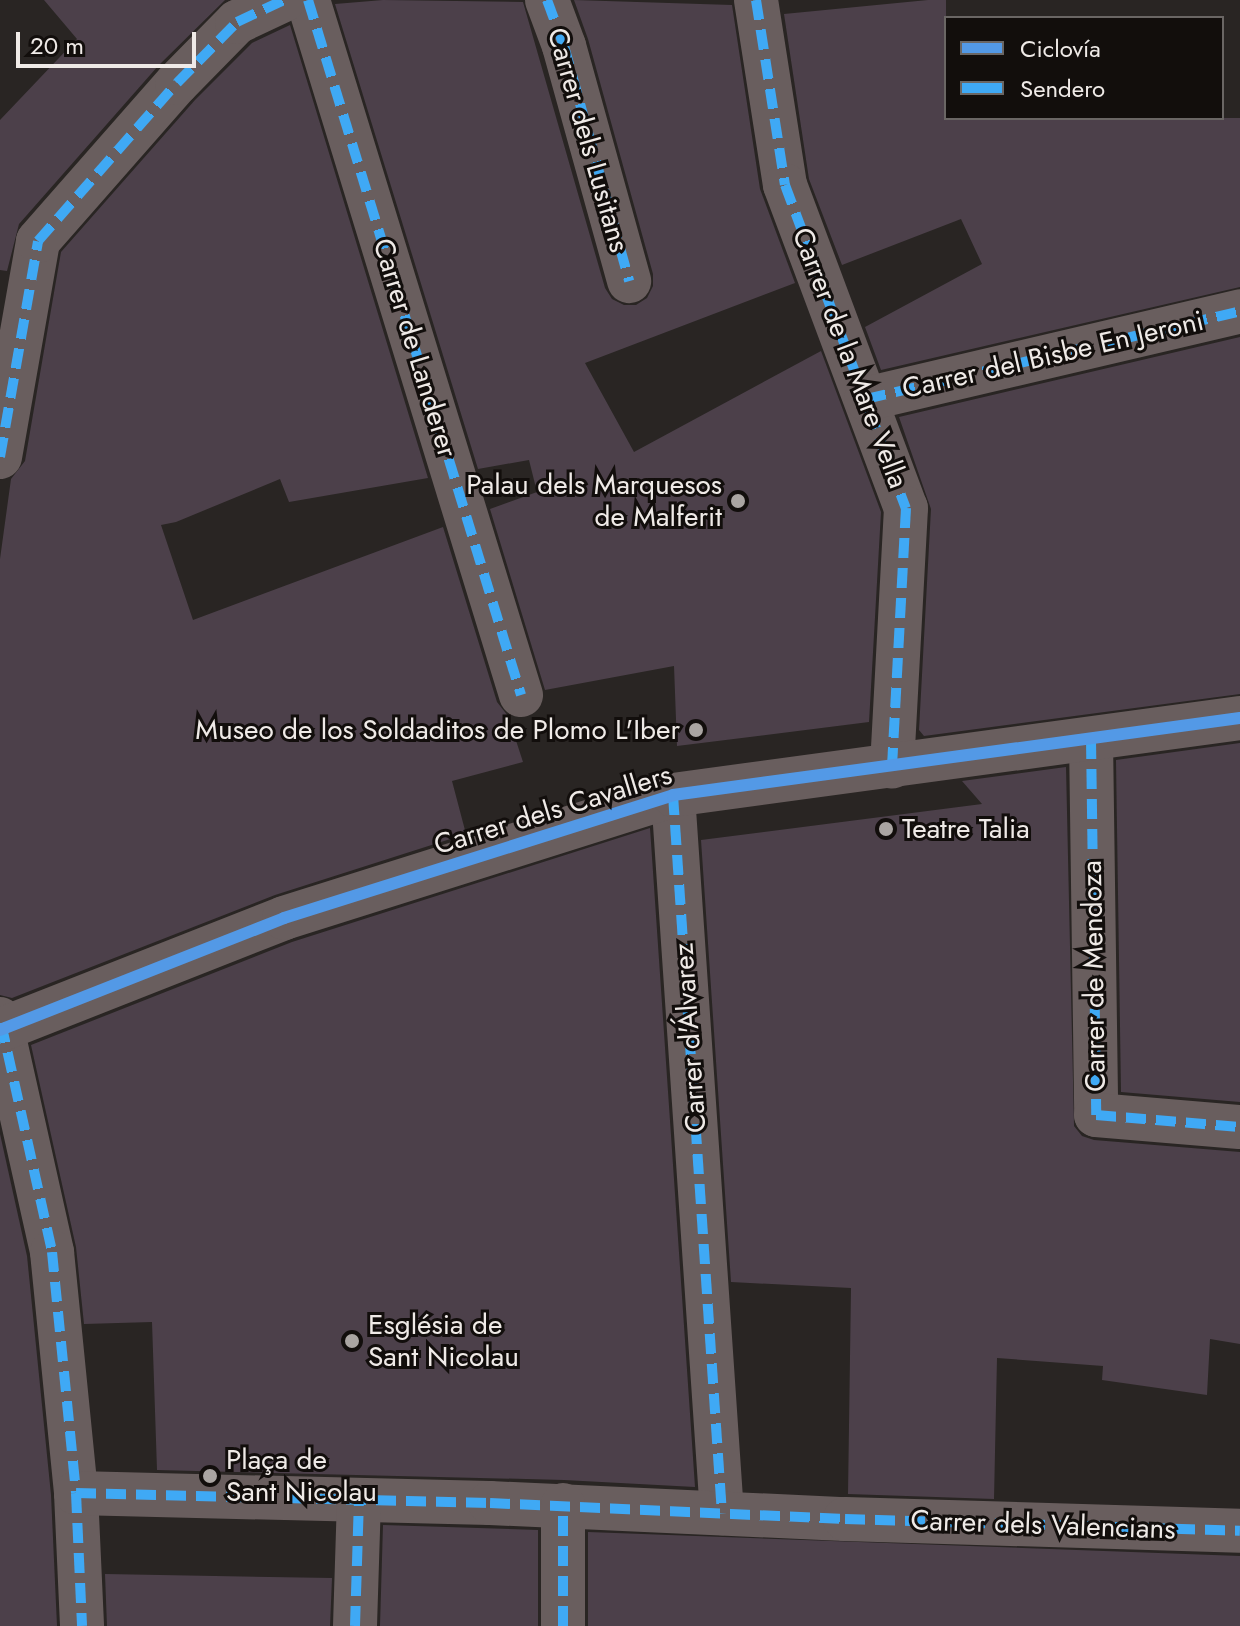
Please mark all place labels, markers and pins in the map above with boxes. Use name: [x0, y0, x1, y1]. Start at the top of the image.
place label: Palau dels Marquesos de Malferit: [466, 468, 722, 534]
marker: Palau dels Marquesos de Malferit: [729, 492, 747, 510]
place label: Museo de los Soldaditos de Plomo L'Iber: [195, 713, 680, 747]
marker: Museo de los Soldaditos de Plomo L'Iber: [687, 721, 705, 739]
place label: Teatre Talia: [902, 812, 1030, 846]
marker: Teatre Talia: [877, 820, 895, 838]
place label: Església de Sant Nicolau: [368, 1308, 519, 1374]
marker: Església de Sant Nicolau: [343, 1332, 361, 1350]
place label: Plaça de Sant Nicolau: [226, 1443, 377, 1509]
marker: Plaça de Sant Nicolau: [201, 1467, 219, 1485]

